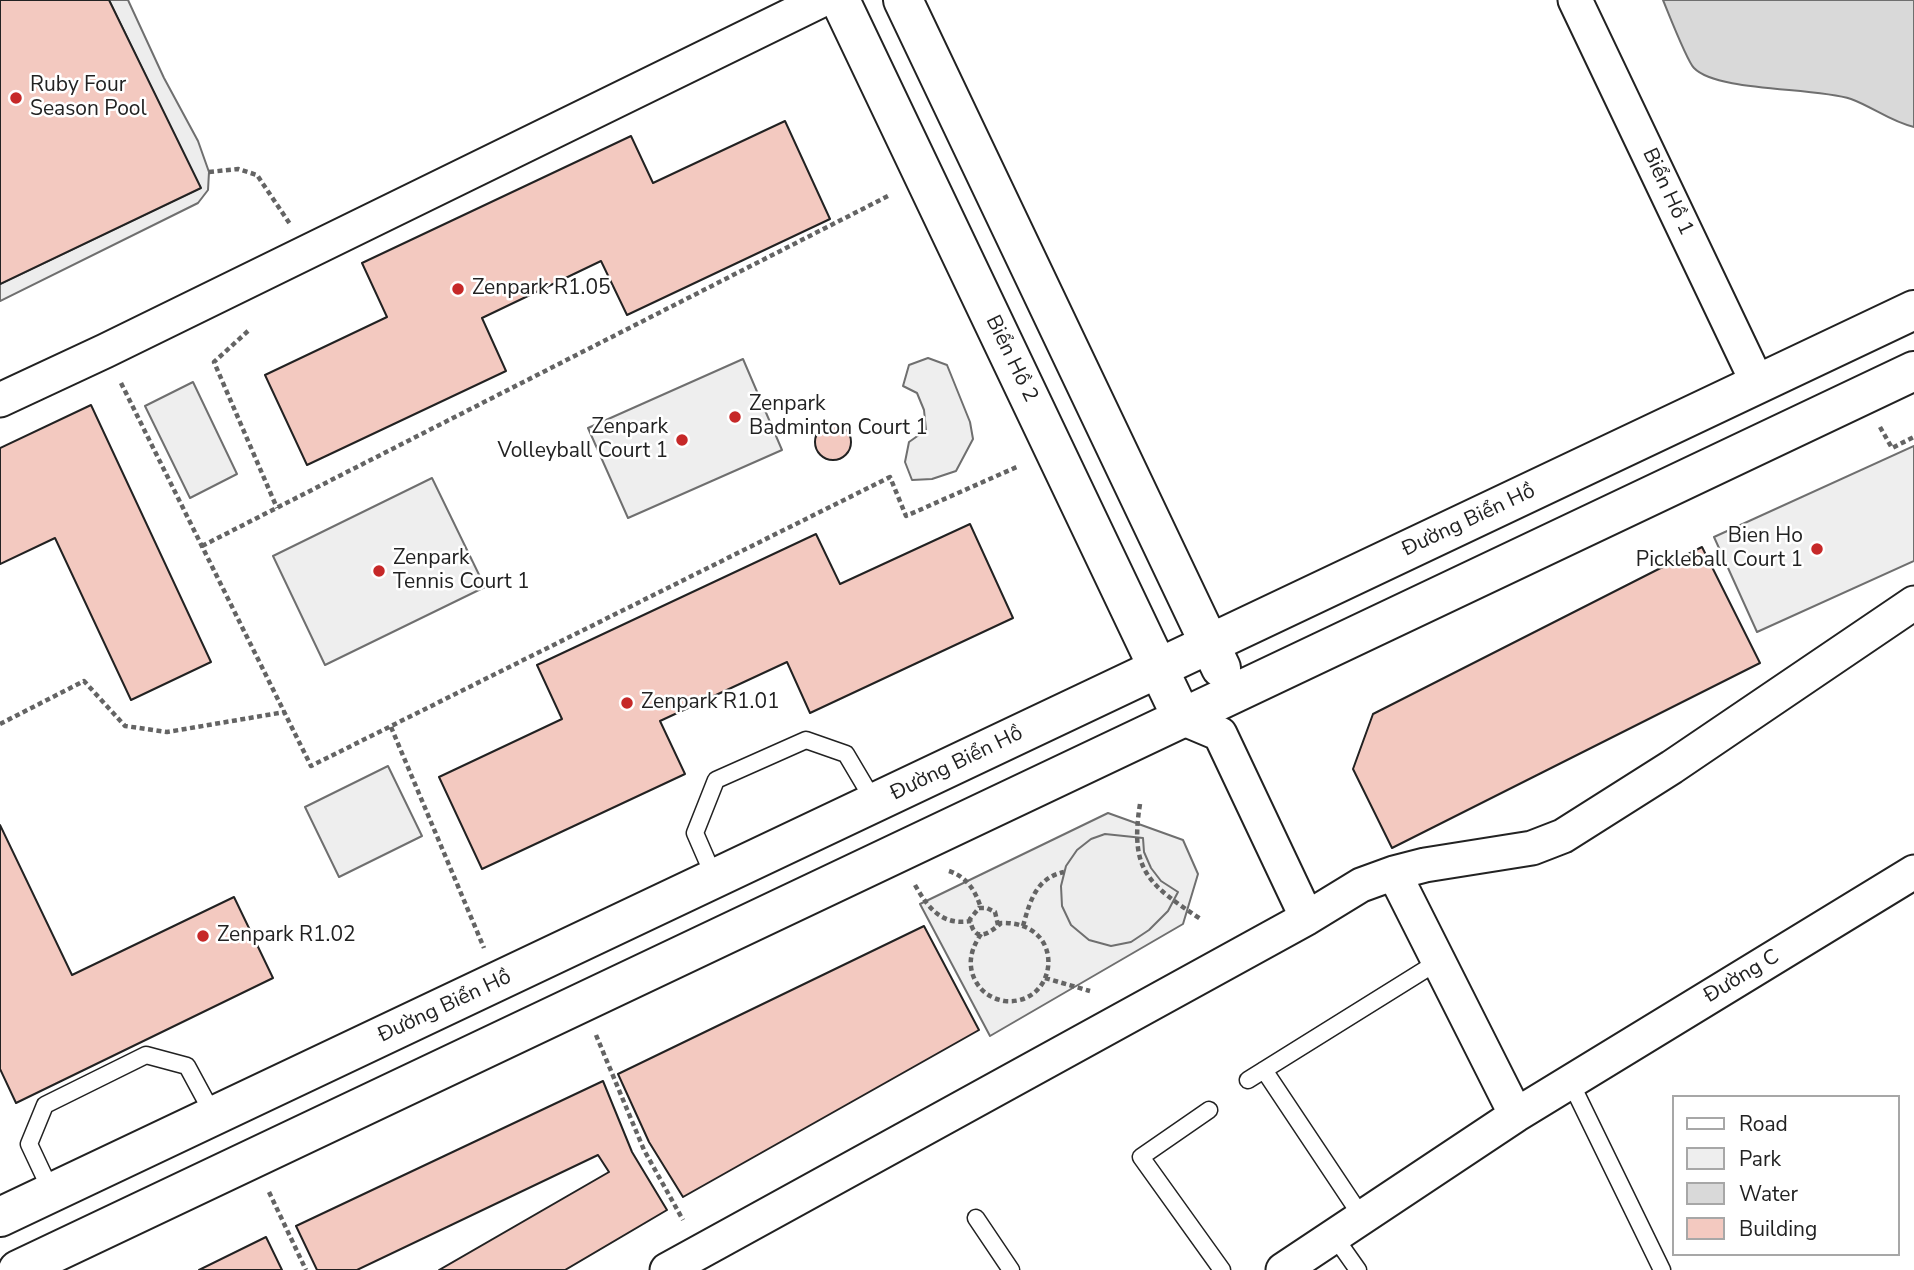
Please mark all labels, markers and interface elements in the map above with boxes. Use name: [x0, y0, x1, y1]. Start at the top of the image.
place label: Ruby Four Season Pool: [30, 73, 147, 123]
marker: Ruby Four Season Pool: [8, 90, 24, 106]
street label: Biển Hồ 1: [1636, 144, 1698, 240]
place label: Zenpark R1.05: [472, 276, 611, 302]
marker: Zenpark R1.05: [450, 281, 466, 297]
street label: Biển Hồ 2: [979, 312, 1043, 406]
place label: Zenpark Badminton Court 1: [749, 392, 928, 442]
marker: Zenpark Badminton Court 1: [727, 409, 743, 425]
place label: Zenpark Volleyball Court 1: [497, 415, 668, 465]
marker: Zenpark Volleyball Court 1: [674, 432, 690, 448]
street label: Đường Biển Hồ: [1398, 479, 1540, 563]
place label: Bien Ho Pickleball Court 1: [1636, 524, 1803, 574]
marker: Bien Ho Pickleball Court 1: [1809, 541, 1825, 557]
place label: Zenpark Tennis Court 1: [393, 546, 530, 596]
marker: Zenpark Tennis Court 1: [371, 563, 387, 579]
place label: Zenpark R1.01: [641, 690, 780, 716]
marker: Zenpark R1.01: [619, 695, 635, 711]
street label: Đường Biển Hồ: [887, 721, 1027, 807]
place label: Zenpark R1.02: [217, 923, 356, 949]
marker: Zenpark R1.02: [195, 928, 211, 944]
street label: Đường C: [1700, 945, 1784, 1009]
street label: Đường Biển Hồ: [374, 965, 516, 1049]
legend: [1672, 1095, 1900, 1256]
text: Road: [1739, 1110, 1788, 1138]
text: Park: [1739, 1145, 1781, 1173]
text: Water: [1739, 1180, 1798, 1208]
text: Building: [1739, 1215, 1817, 1243]

